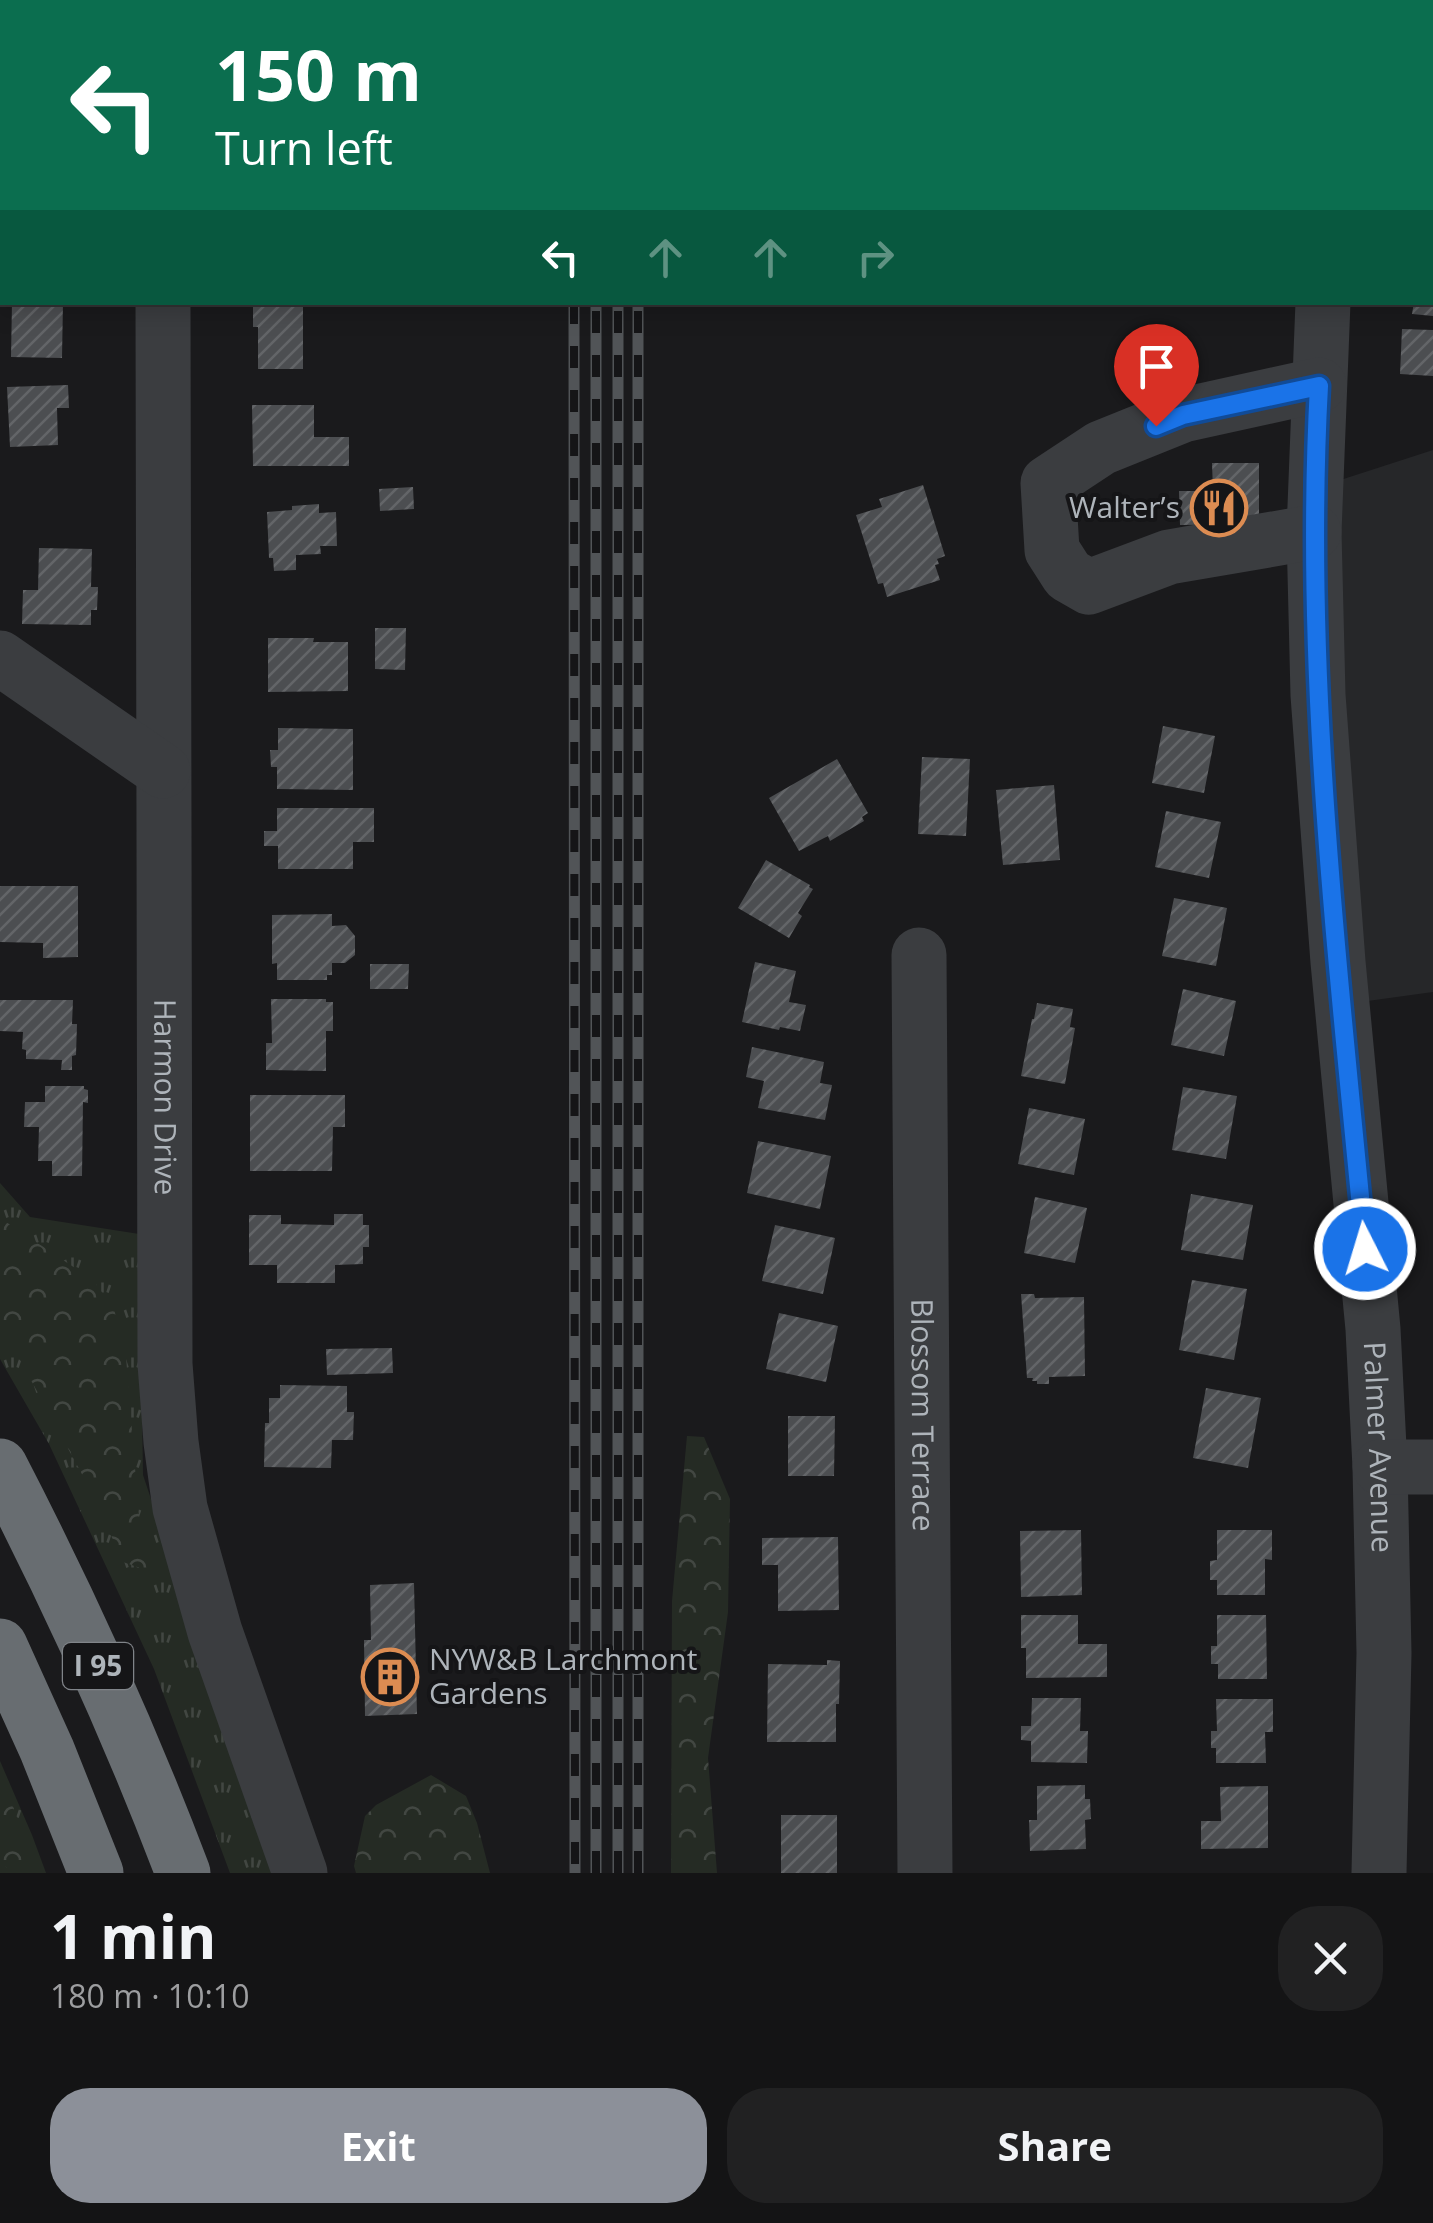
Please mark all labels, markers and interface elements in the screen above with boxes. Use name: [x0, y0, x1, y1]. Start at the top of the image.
text: 150 m: [215, 26, 422, 122]
icon: left: [50, 40, 180, 170]
text: Turn left: [215, 117, 393, 178]
icon: left: [533, 230, 588, 285]
icon: ahead: [638, 230, 693, 285]
icon: ahead: [743, 230, 798, 285]
icon: right: [848, 230, 903, 285]
pin: [1114, 324, 1199, 427]
icon: arrive: [1129, 339, 1184, 394]
restaurant icon: Walter’s: [1189, 478, 1249, 538]
place label: Walter’s: [1069, 486, 1180, 527]
street label: Harmon Drive: [145, 999, 187, 1195]
position arrow: [1313, 1197, 1417, 1301]
street label: Blossom Terrace: [902, 1298, 945, 1532]
street label: Palmer Avenue: [1355, 1340, 1404, 1553]
place label: NYW&B Larchmont Gardens: [429, 1638, 697, 1713]
road number: I 95: [63, 1643, 133, 1689]
building icon: NYW&B Larchmont Gardens: [360, 1647, 420, 1707]
text: 1 min: [50, 1895, 217, 1977]
button: close: [1278, 1906, 1383, 2011]
text: 180 m · 10:10: [50, 1974, 249, 2017]
button: Exit: [50, 2088, 707, 2203]
button: Share: [727, 2088, 1383, 2203]

